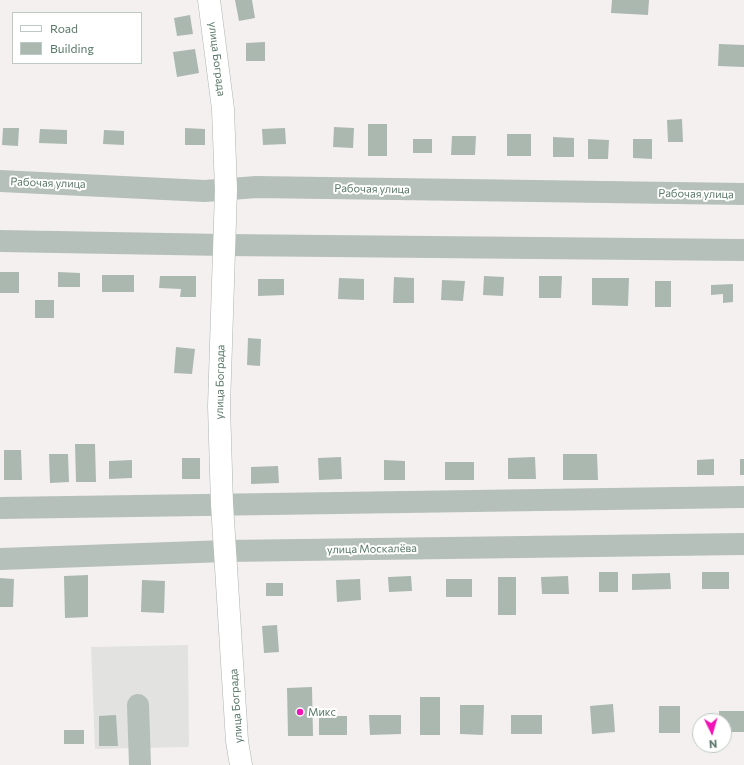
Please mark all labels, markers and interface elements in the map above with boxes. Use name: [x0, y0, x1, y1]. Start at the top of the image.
legend: [12, 12, 142, 64]
text: Road: [50, 21, 78, 35]
street label: улица Бограда: [206, 21, 228, 97]
text: Building: [50, 41, 94, 55]
street label: Рабочая улица: [10, 175, 86, 191]
street label: Рабочая улица: [334, 182, 410, 196]
street label: Рабочая улица: [658, 187, 734, 201]
street label: улица Бограда: [213, 345, 227, 419]
street label: улица Москалёва: [327, 542, 417, 556]
street label: улица Бограда: [227, 668, 245, 744]
place label: Микс: [308, 705, 336, 719]
marker: Микс: [295, 707, 305, 717]
north arrow: [692, 713, 732, 753]
text: N: [708, 738, 718, 751]

